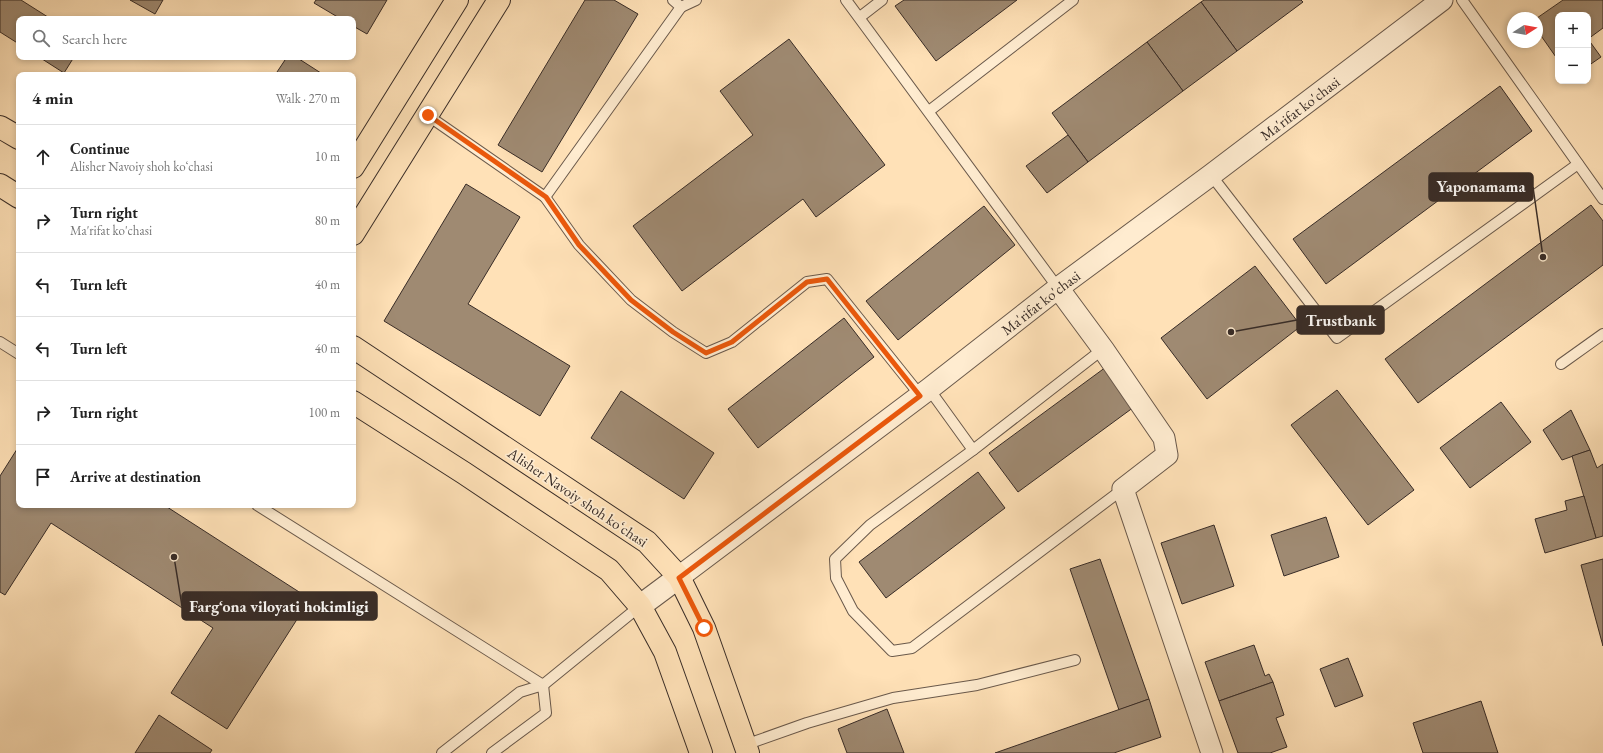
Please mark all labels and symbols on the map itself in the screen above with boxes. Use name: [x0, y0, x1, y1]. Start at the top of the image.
north arrow: [1507, 12, 1543, 48]
street label: Ma'rifat ko'chasi: [1256, 71, 1343, 144]
route end: [419, 106, 437, 124]
callout: Yaponamama: [1429, 173, 1533, 201]
text: Yaponamama: [1437, 176, 1526, 197]
street label: Ma'rifat ko'chasi: [997, 265, 1084, 339]
callout: Trustbank: [1297, 306, 1384, 334]
text: Trustbank: [1306, 310, 1377, 331]
street label: Alisher Navoiy shoh koʻchasi: [504, 442, 652, 551]
callout: Farg‘ona viloyati hokimligi: [182, 592, 377, 620]
text: Farg‘ona viloyati hokimligi: [189, 596, 369, 617]
route start: [695, 619, 713, 637]

